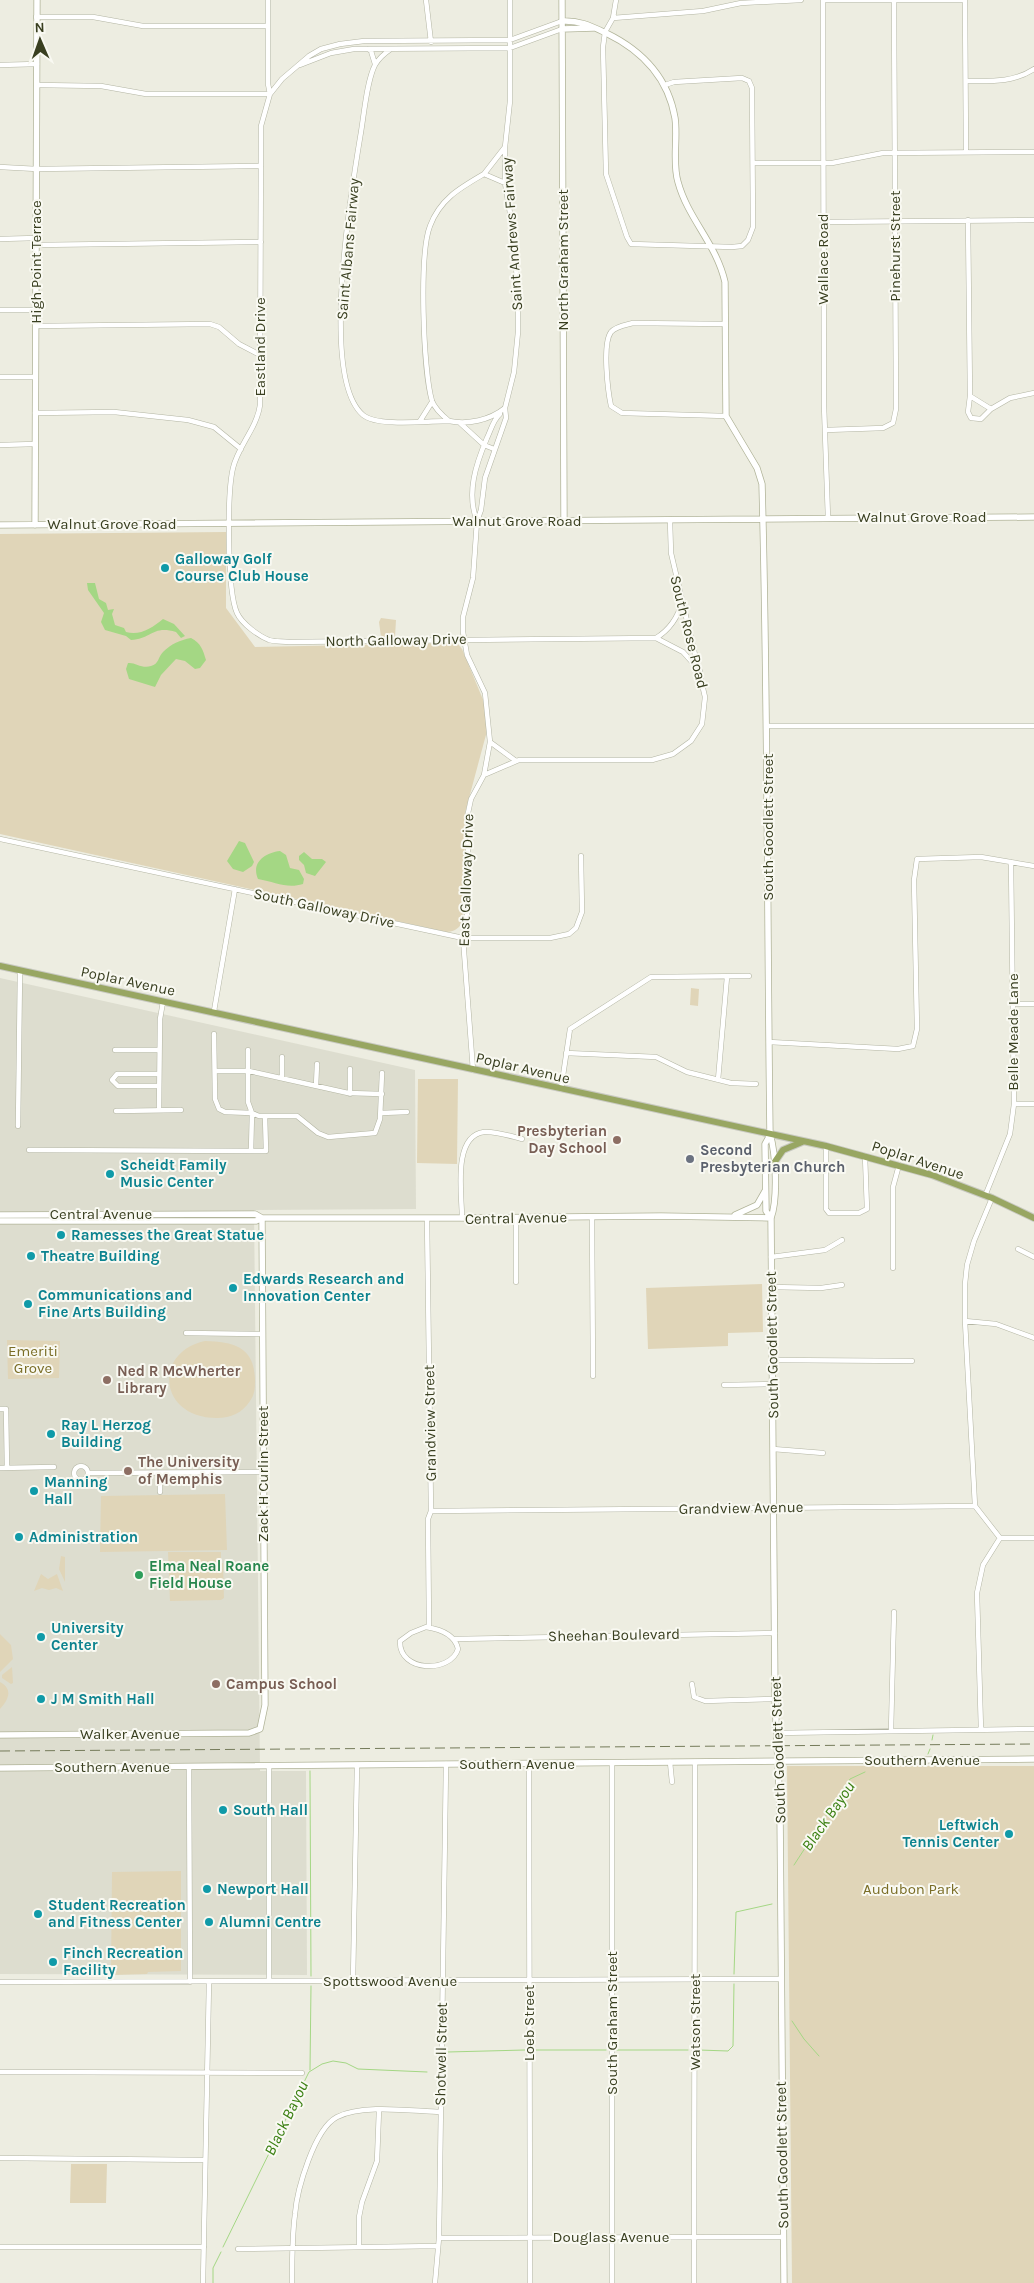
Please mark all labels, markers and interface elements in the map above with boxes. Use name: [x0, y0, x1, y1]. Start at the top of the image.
north arrow: [15, 15, 65, 65]
text: N: [34, 19, 45, 36]
street label: Saint Andrews Fairway: [498, 157, 526, 311]
street label: Saint Albans Fairway: [333, 177, 363, 321]
street label: North Graham Street: [554, 189, 572, 331]
street label: Pinehurst Street: [886, 190, 904, 302]
street label: High Point Terrace: [27, 200, 45, 324]
street label: Wallace Road: [814, 213, 832, 305]
street label: Eastland Drive: [251, 297, 269, 397]
street label: Walnut Grove Road: [857, 508, 987, 526]
street label: Walnut Grove Road: [452, 512, 582, 530]
street label: Walnut Grove Road: [47, 515, 177, 533]
place label: Galloway Golf Course Club House: [175, 550, 309, 585]
marker: Galloway Golf Course Club House: [159, 562, 171, 574]
street label: South Rose Road: [666, 574, 712, 690]
street label: North Galloway Drive: [325, 630, 467, 650]
street label: South Goodlett Street: [759, 753, 777, 901]
street label: East Galloway Drive: [455, 813, 477, 947]
street label: South Galloway Drive: [252, 884, 396, 932]
street label: Poplar Avenue: [79, 962, 177, 1000]
street label: Belle Meade Lane: [1004, 973, 1022, 1091]
street label: Poplar Avenue: [474, 1048, 572, 1088]
place label: Presbyterian Day School: [517, 1122, 607, 1157]
marker: Presbyterian Day School: [611, 1134, 623, 1146]
street label: Poplar Avenue: [870, 1137, 966, 1183]
place label: Second Presbyterian Church: [700, 1141, 845, 1176]
marker: Second Presbyterian Church: [684, 1153, 696, 1165]
place label: Scheidt Family Music Center: [120, 1156, 227, 1191]
marker: Scheidt Family Music Center: [104, 1168, 116, 1180]
street label: Central Avenue: [50, 1205, 152, 1223]
street label: Central Avenue: [465, 1208, 567, 1228]
place label: Ramesses the Great Statue: [71, 1226, 264, 1244]
marker: Ramesses the Great Statue: [55, 1229, 67, 1241]
place label: Theatre Building: [41, 1247, 160, 1265]
marker: Theatre Building: [25, 1250, 37, 1262]
place label: Edwards Research and Innovation Center: [243, 1270, 405, 1305]
street label: South Goodlett Street: [762, 1271, 782, 1419]
marker: Edwards Research and Innovation Center: [227, 1282, 239, 1294]
place label: Communications and Fine Arts Building: [38, 1286, 193, 1321]
marker: Communications and Fine Arts Building: [22, 1298, 34, 1310]
park label: Emeriti Grove: [8, 1342, 58, 1377]
place label: Ned R McWherter Library: [117, 1362, 240, 1397]
street label: Grandview Street: [420, 1364, 440, 1481]
marker: Ned R McWherter Library: [101, 1374, 113, 1386]
street label: Zack H Curlin Street: [254, 1405, 272, 1542]
place label: Ray L Herzog Building: [61, 1416, 151, 1451]
marker: Ray L Herzog Building: [45, 1428, 57, 1440]
place label: The University of Memphis: [138, 1453, 240, 1488]
marker: The University of Memphis: [122, 1465, 134, 1477]
place label: Manning Hall: [44, 1473, 108, 1508]
marker: Manning Hall: [28, 1485, 40, 1497]
street label: Grandview Avenue: [678, 1498, 804, 1518]
place label: Administration: [29, 1528, 138, 1546]
marker: Administration: [13, 1531, 25, 1543]
place label: Elma Neal Roane Field House: [149, 1557, 269, 1592]
marker: Elma Neal Roane Field House: [133, 1569, 145, 1581]
place label: University Center: [51, 1619, 124, 1654]
street label: Sheehan Boulevard: [548, 1625, 680, 1645]
marker: University Center: [35, 1631, 47, 1643]
place label: Campus School: [226, 1675, 337, 1693]
street label: South Goodlett Street: [766, 1676, 790, 1824]
marker: Campus School: [210, 1678, 222, 1690]
place label: J M Smith Hall: [51, 1690, 155, 1708]
marker: J M Smith Hall: [35, 1693, 47, 1705]
street label: Walker Avenue: [80, 1725, 180, 1743]
street label: Southern Avenue: [864, 1751, 980, 1769]
street label: Southern Avenue: [459, 1755, 575, 1773]
street label: Southern Avenue: [54, 1758, 170, 1776]
water label: Black Bayou: [797, 1778, 859, 1854]
place label: South Hall: [233, 1801, 308, 1819]
marker: South Hall: [217, 1804, 229, 1816]
place label: Leftwich Tennis Center: [902, 1816, 999, 1851]
marker: Leftwich Tennis Center: [1003, 1828, 1015, 1840]
place label: Newport Hall: [217, 1880, 309, 1898]
park label: Audubon Park: [863, 1880, 959, 1898]
marker: Newport Hall: [201, 1883, 213, 1895]
place label: Student Recreation and Fitness Center: [48, 1896, 186, 1931]
marker: Student Recreation and Fitness Center: [32, 1908, 44, 1920]
place label: Alumni Centre: [219, 1913, 321, 1931]
marker: Alumni Centre: [203, 1916, 215, 1928]
place label: Finch Recreation Facility: [63, 1944, 183, 1979]
street label: South Graham Street: [603, 1951, 621, 2095]
marker: Finch Recreation Facility: [47, 1956, 59, 1968]
street label: Spottswood Avenue: [323, 1972, 457, 1990]
street label: Watson Street: [686, 1973, 704, 2070]
street label: Loeb Street: [520, 1984, 538, 2061]
street label: Shotwell Street: [431, 2002, 451, 2106]
water label: Black Bayou: [260, 2078, 312, 2158]
street label: South Goodlett Street: [772, 2081, 792, 2229]
street label: Douglass Avenue: [553, 2228, 669, 2246]

